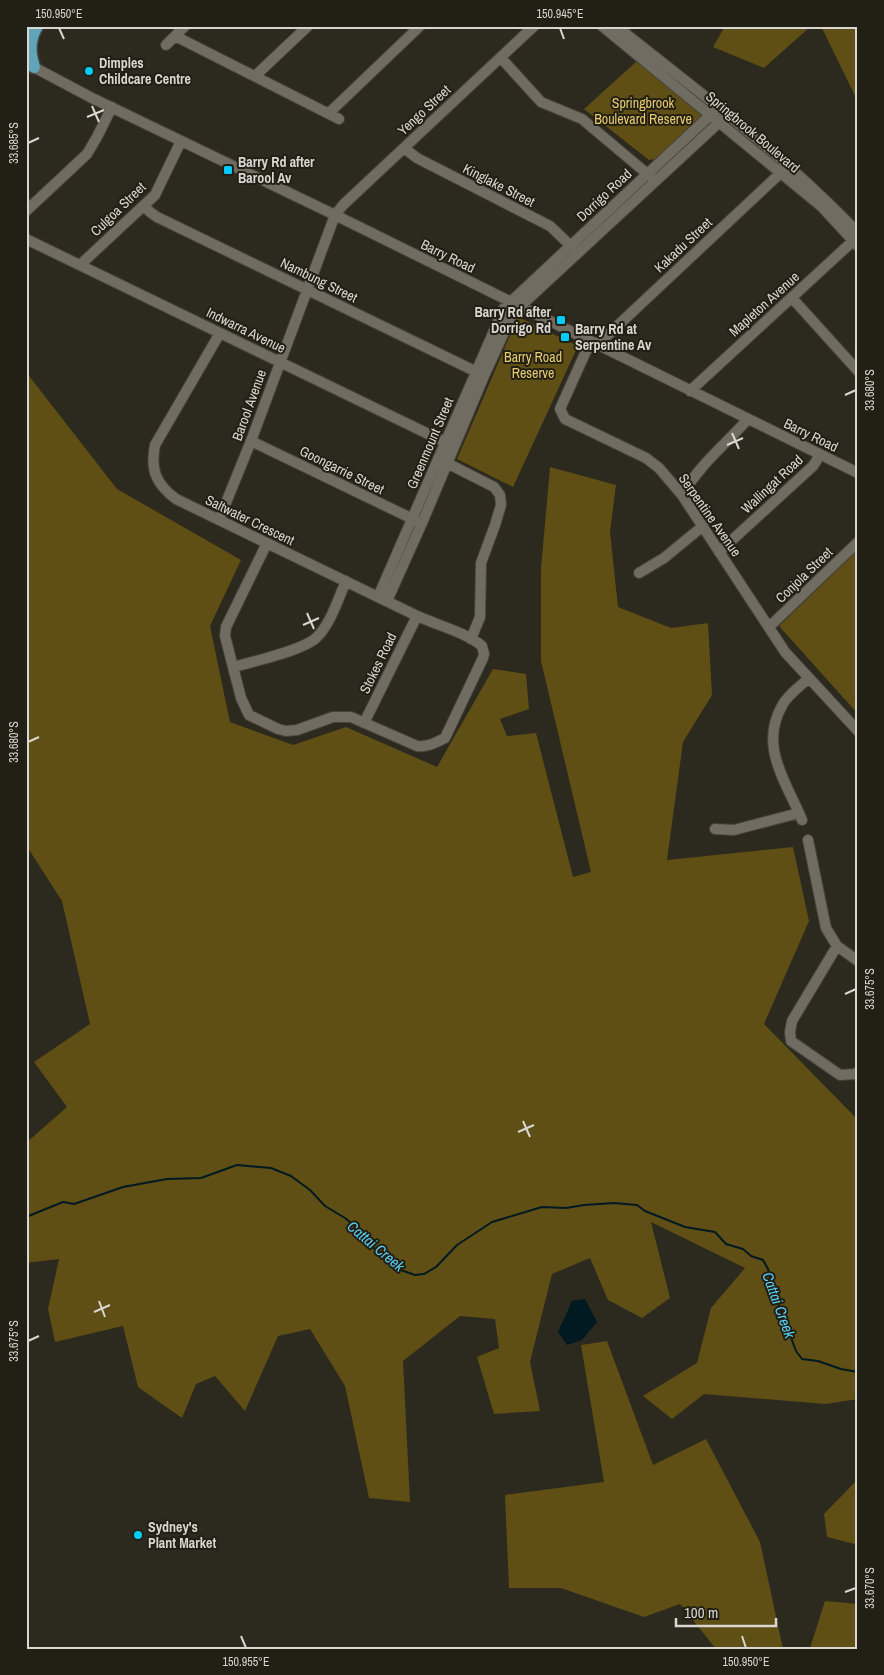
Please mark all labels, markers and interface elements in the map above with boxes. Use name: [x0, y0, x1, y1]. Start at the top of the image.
text: 150.950°E: [36, 6, 82, 22]
text: 150.945°E: [537, 6, 583, 22]
place label: Dimples Childcare Centre: [99, 54, 191, 88]
marker: Dimples Childcare Centre: [83, 65, 95, 77]
street label: Yengo Street: [394, 81, 454, 139]
street label: Springbrook Boulevard: [702, 87, 804, 177]
park label: Springbrook Boulevard Reserve: [594, 94, 692, 128]
text: 33.685°S: [6, 122, 22, 164]
place label: Barry Rd after Barool Av: [238, 153, 315, 187]
street label: Kinglake Street: [460, 159, 538, 211]
marker: Barry Rd after Barool Av: [222, 164, 234, 176]
street label: Dorrigo Road: [573, 165, 635, 225]
street label: Culgoa Street: [86, 178, 150, 240]
street label: Kakadu Street: [650, 214, 716, 276]
street label: Barry Road: [418, 235, 478, 277]
street label: Nambung Street: [277, 254, 361, 306]
street label: Mapleton Avenue: [725, 268, 803, 340]
street label: Indwarra Avenue: [203, 303, 289, 357]
place label: Barry Rd after Dorrigo Rd: [474, 303, 552, 337]
marker: Barry Rd after Dorrigo Rd: [555, 314, 567, 326]
place label: Barry Rd at Serpentine Av: [575, 320, 652, 354]
marker: Barry Rd at Serpentine Av: [559, 331, 571, 343]
park label: Barry Road Reserve: [504, 348, 562, 382]
street label: Barool Avenue: [228, 367, 270, 443]
text: 33.680°S: [862, 369, 878, 411]
street label: Greenmount Street: [403, 395, 457, 491]
street label: Barry Road: [781, 414, 841, 456]
street label: Goongarrie Street: [297, 442, 387, 498]
street label: Wallingat Road: [737, 451, 807, 517]
street label: Serpentine Avenue: [675, 470, 745, 560]
street label: Saltwater Crescent: [202, 491, 298, 549]
street label: Conjola Street: [772, 543, 836, 607]
street label: Stokes Road: [356, 630, 400, 696]
text: 33.680°S: [6, 721, 22, 763]
text: 33.675°S: [862, 968, 878, 1010]
water label: Cattai Creek: [343, 1216, 410, 1277]
water label: Cattai Creek: [757, 1269, 801, 1342]
text: 33.675°S: [6, 1320, 22, 1362]
place label: Sydney's Plant Market: [148, 1518, 216, 1552]
marker: Sydney's Plant Market: [132, 1529, 144, 1541]
text: 33.670°S: [862, 1567, 878, 1609]
scale bar: [676, 1595, 776, 1627]
text: 100 m: [684, 1602, 718, 1623]
text: 150.955°E: [223, 1654, 269, 1670]
text: 150.950°E: [723, 1654, 769, 1670]

